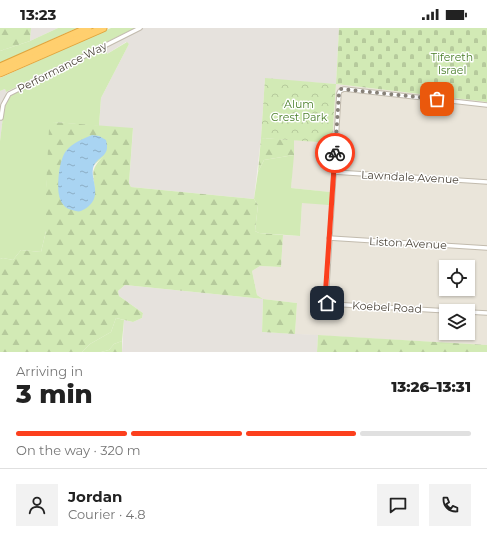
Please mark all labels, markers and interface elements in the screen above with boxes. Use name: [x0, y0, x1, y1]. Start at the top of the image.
text: 13:23: [20, 5, 56, 24]
street label: Performance Way: [15, 38, 109, 96]
park label: Tifereth Israel: [431, 50, 473, 77]
pin: [420, 82, 454, 116]
icon: bag: [426, 88, 448, 110]
park label: Alum Crest Park: [271, 97, 328, 124]
courier: [315, 133, 355, 173]
icon: bike: [324, 142, 346, 164]
street label: Lawndale Avenue: [361, 167, 460, 187]
street label: Liston Avenue: [369, 234, 448, 252]
map controls: [439, 260, 475, 340]
button: locate: [439, 260, 475, 296]
pin: [310, 286, 344, 320]
icon: home: [316, 292, 338, 314]
street label: Koebel Road: [352, 298, 422, 316]
button: layers: [439, 304, 475, 340]
text: Arriving in: [16, 363, 83, 379]
text: 13:26–13:31: [391, 377, 471, 396]
text: 3 min: [16, 378, 93, 410]
text: On the way · 320 m: [16, 442, 141, 458]
button: person: [16, 484, 58, 526]
button: chat: [377, 484, 419, 526]
button: phone: [429, 484, 471, 526]
text: Jordan: [68, 487, 122, 506]
text: Courier · 4.8: [68, 506, 146, 522]

